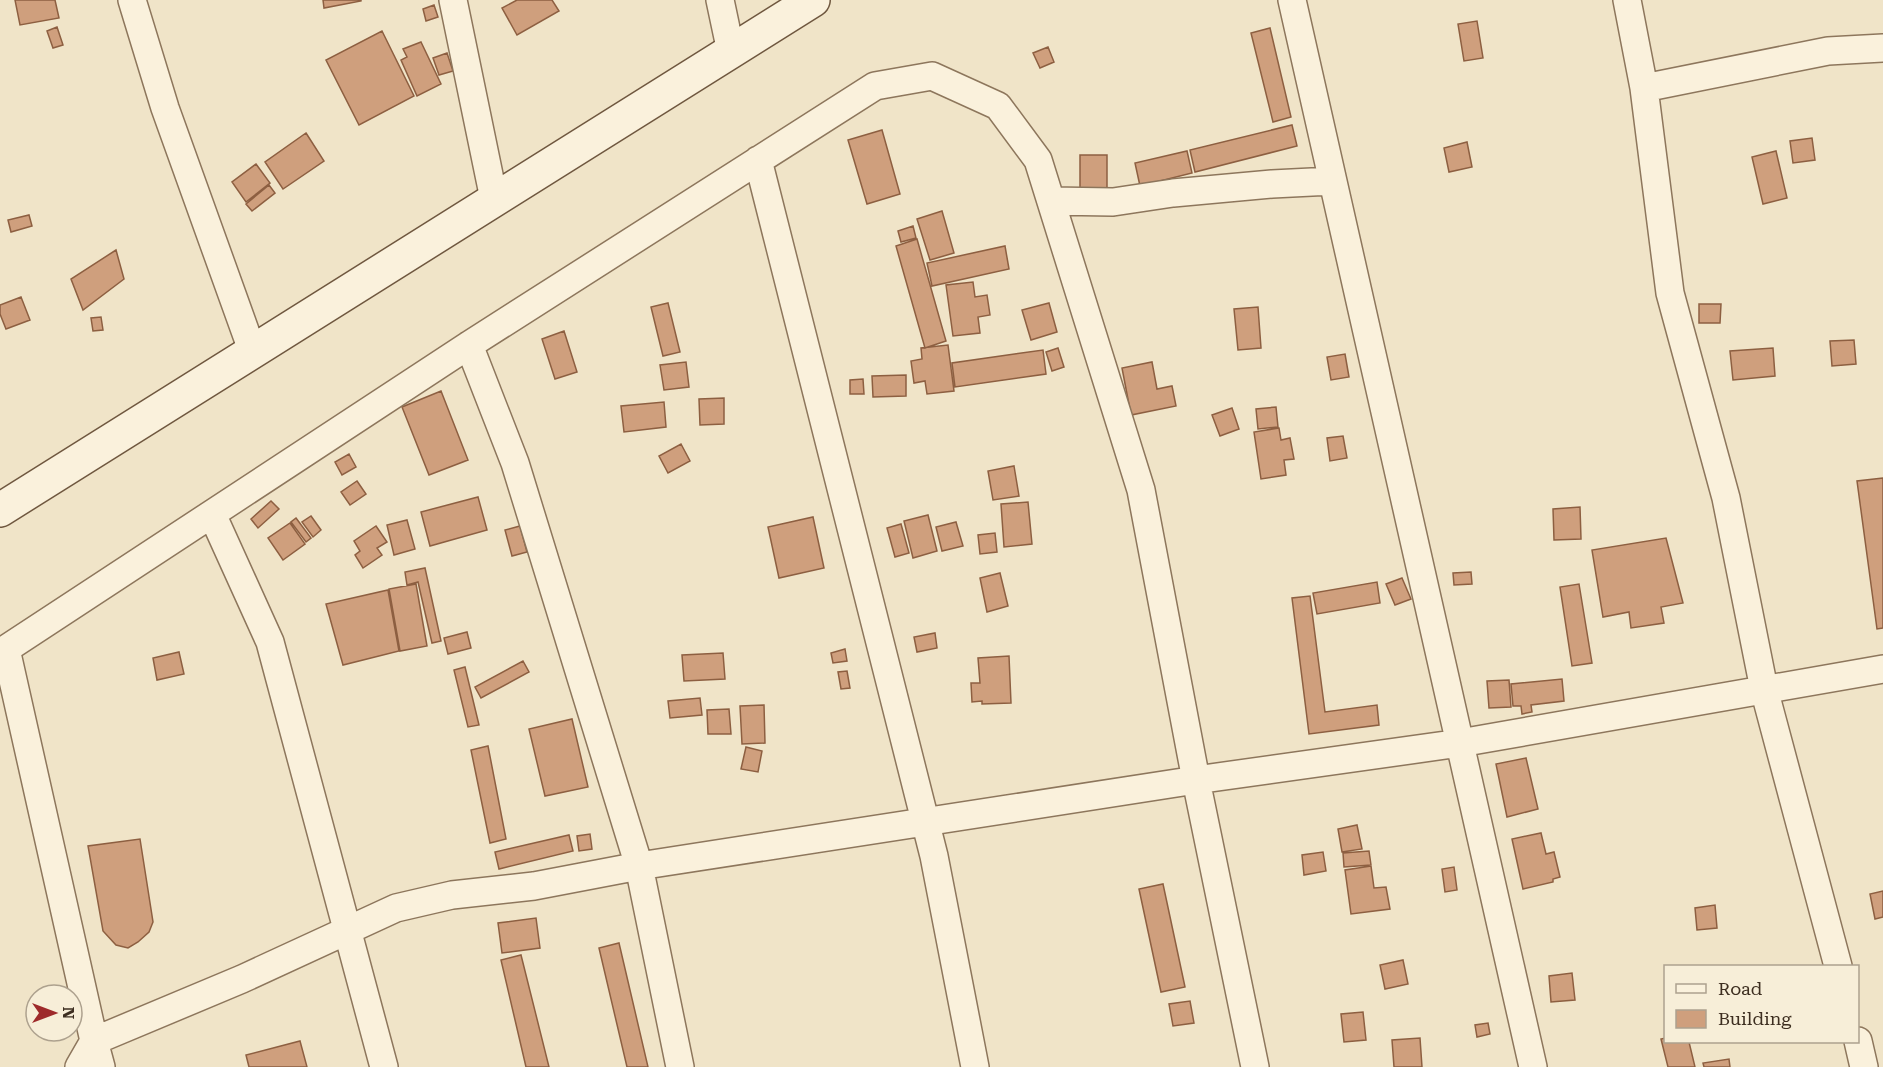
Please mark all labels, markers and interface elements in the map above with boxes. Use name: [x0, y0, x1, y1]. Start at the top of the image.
legend: [1664, 965, 1859, 1043]
text: Road: [1718, 978, 1763, 999]
north arrow: [24, 983, 84, 1043]
text: N: [59, 1007, 78, 1019]
text: Building: [1718, 1008, 1792, 1029]

